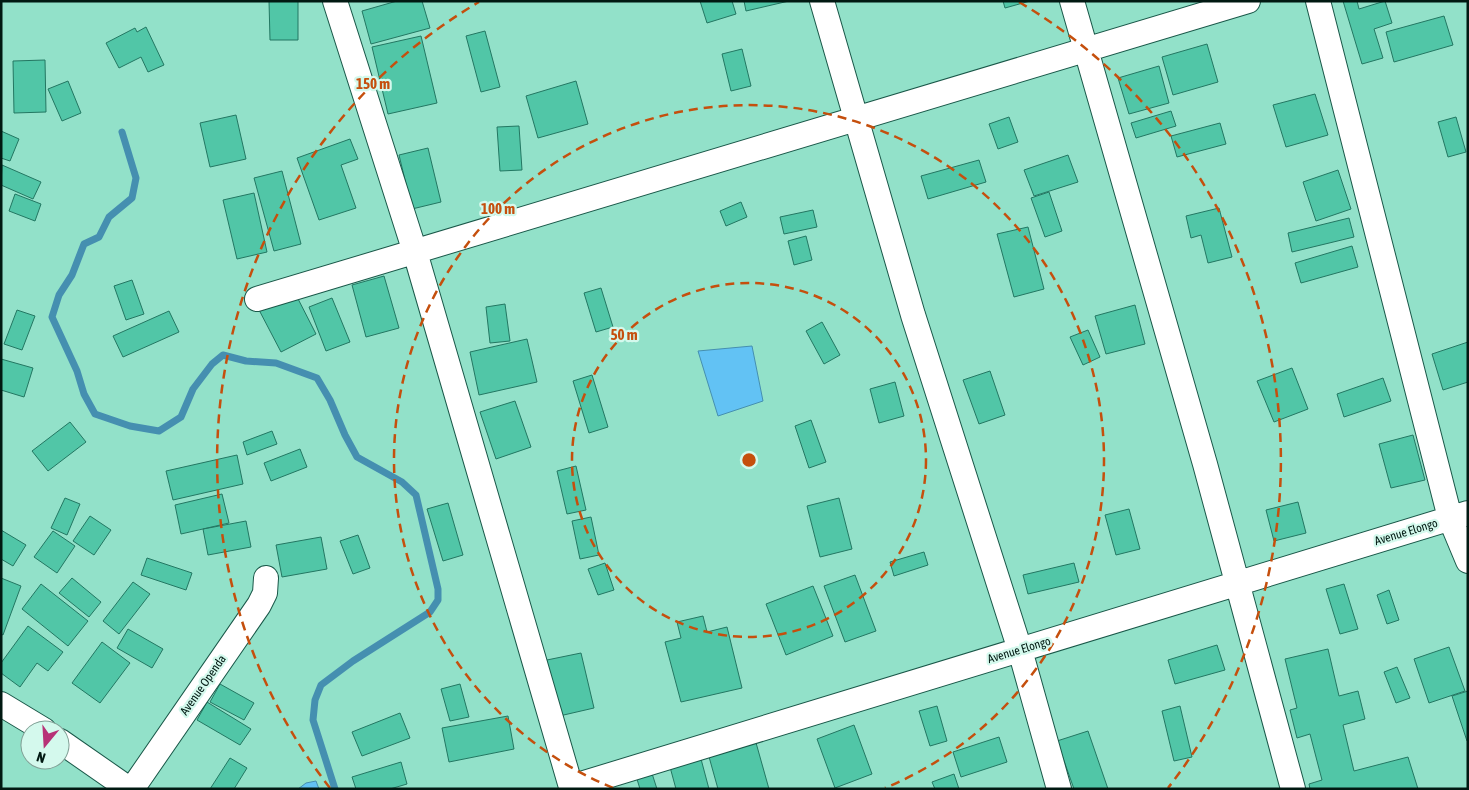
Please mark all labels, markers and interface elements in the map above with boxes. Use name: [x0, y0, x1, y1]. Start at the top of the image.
text: 150 m: [356, 75, 390, 92]
text: 100 m: [481, 200, 515, 217]
text: 50 m: [611, 326, 638, 343]
centre of rings: [740, 451, 758, 469]
street label: Avenue Elongo: [1373, 516, 1439, 548]
street label: Avenue Elongo: [986, 634, 1052, 666]
street label: Avenue Openda: [177, 652, 229, 718]
north arrow: [20, 720, 70, 770]
text: N: [35, 748, 47, 766]

